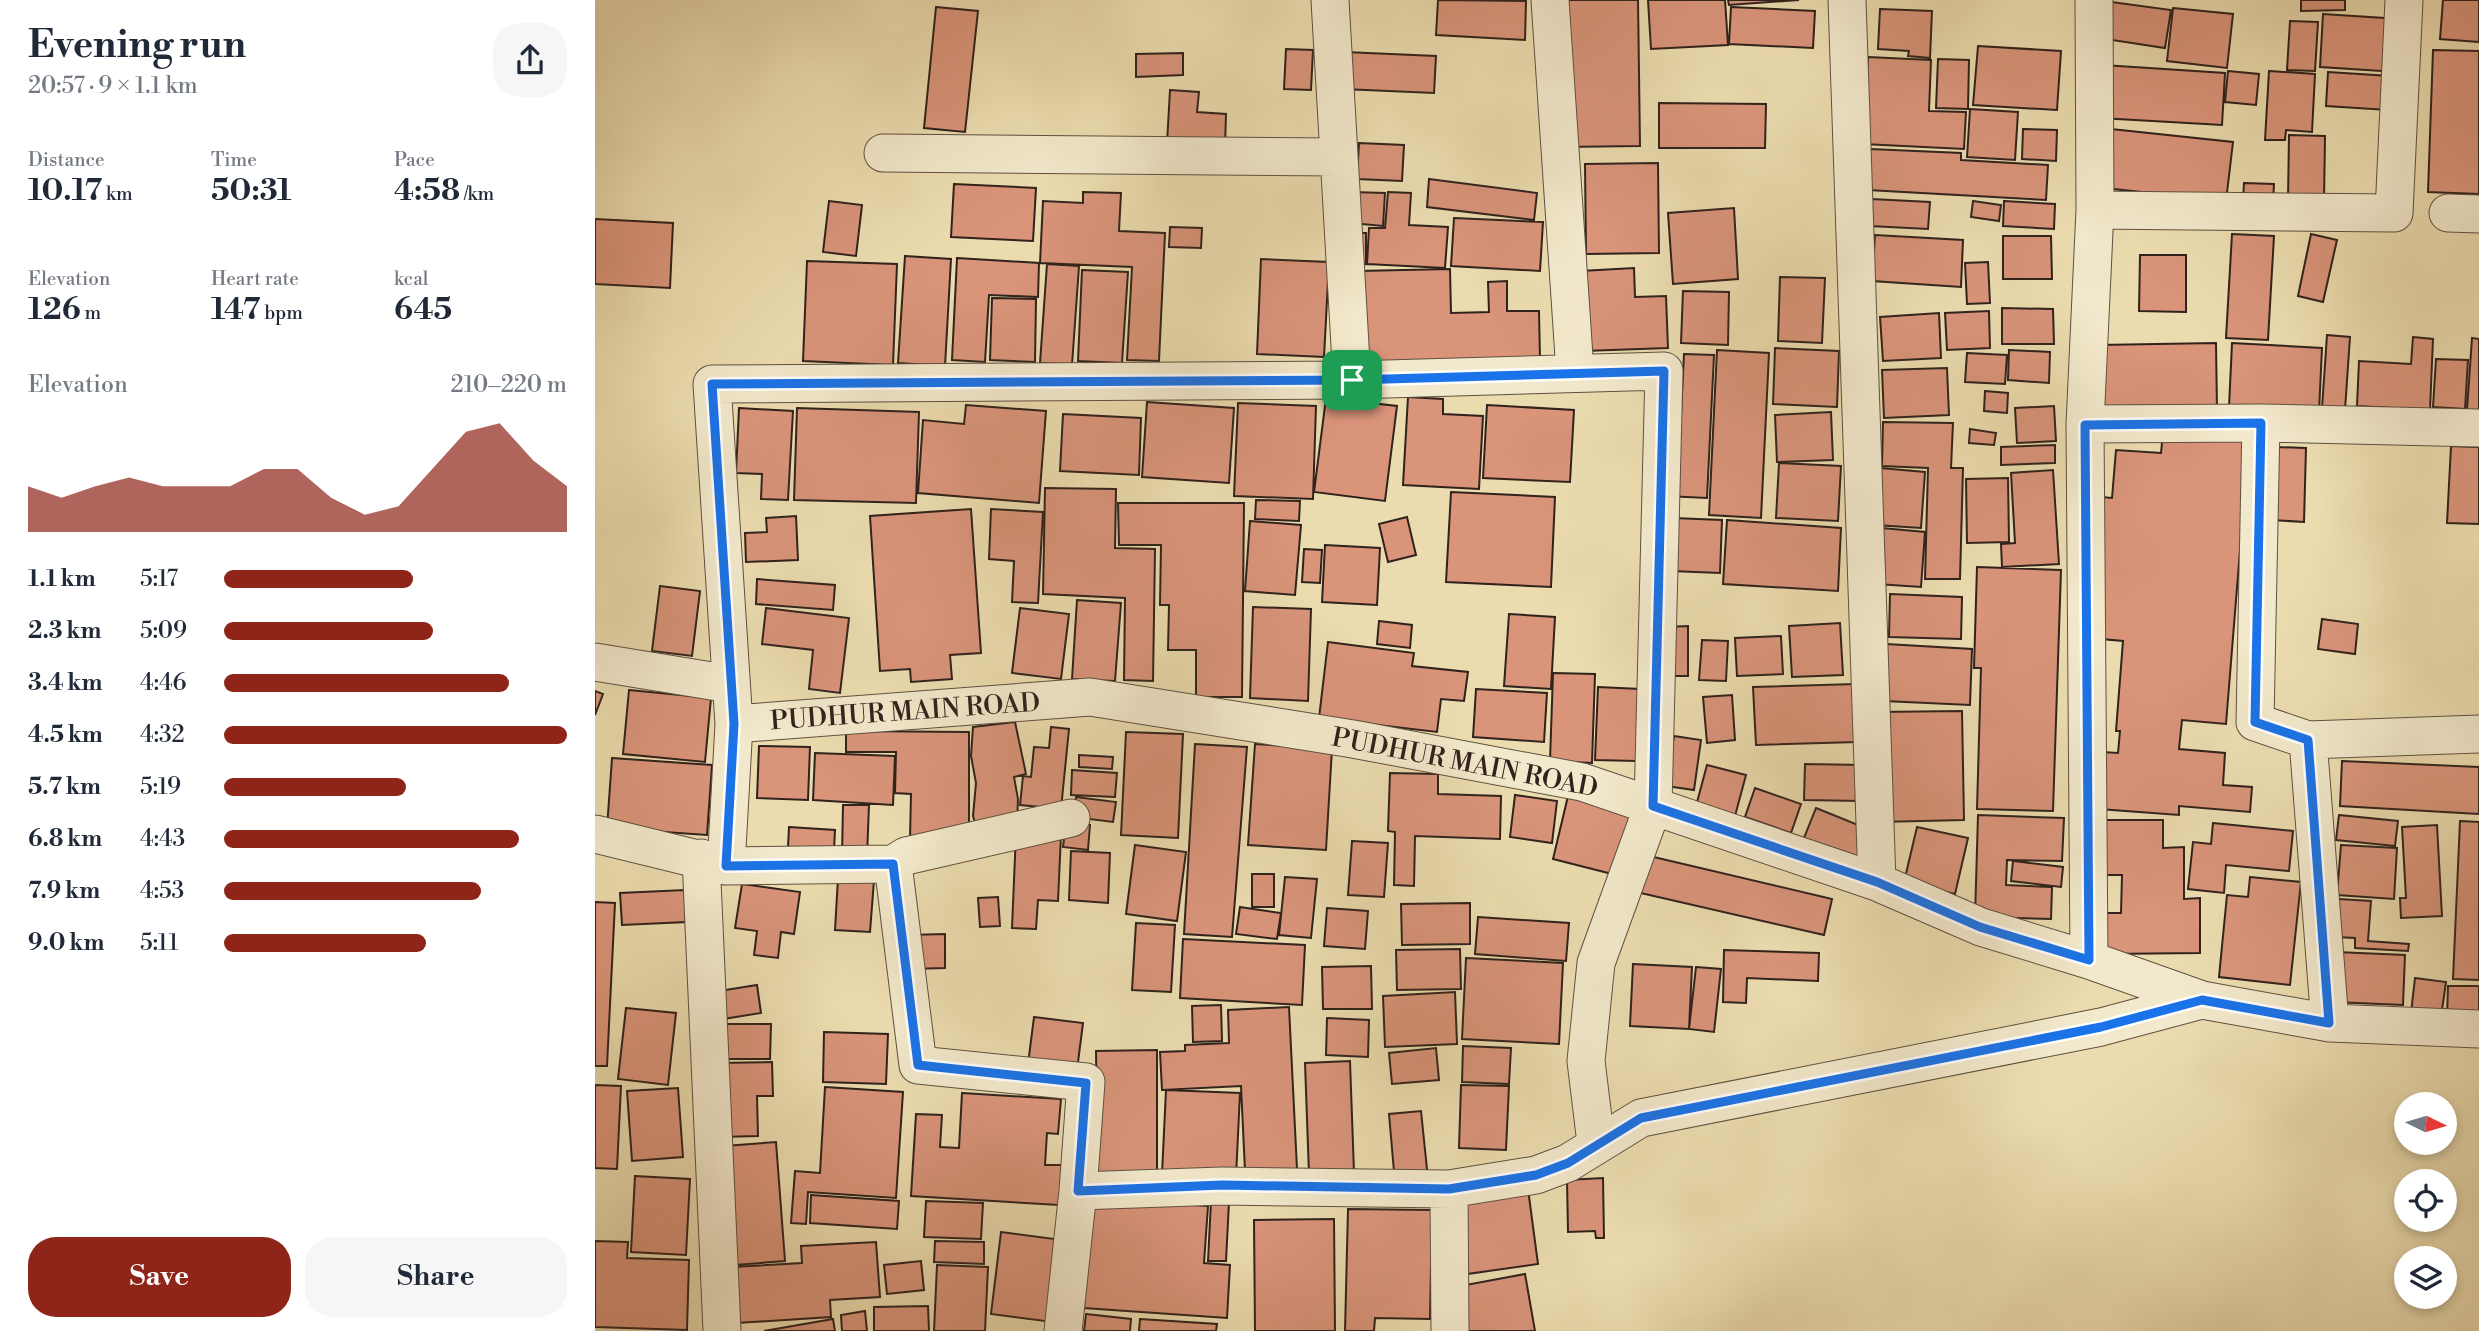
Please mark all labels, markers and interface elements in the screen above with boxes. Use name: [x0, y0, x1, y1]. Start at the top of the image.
text: Evening run: [28, 22, 246, 69]
button: share: [493, 23, 567, 97]
text: 20:57 · 9 × 1.1 km: [28, 72, 198, 100]
text: Distance: [28, 148, 105, 172]
text: Time: [211, 148, 257, 172]
text: Pace: [394, 148, 435, 172]
text: 10.17: [28, 172, 102, 210]
text: 50:31: [211, 172, 291, 210]
text: 4:58: [394, 172, 460, 210]
text: km: [102, 182, 133, 206]
text: /km: [460, 182, 494, 206]
text: Elevation: [28, 267, 110, 291]
text: Heart rate: [211, 267, 299, 291]
text: kcal: [394, 267, 428, 291]
text: 126: [28, 291, 81, 329]
text: 147: [211, 291, 261, 329]
text: 645: [394, 291, 452, 329]
text: m: [81, 301, 101, 325]
text: bpm: [261, 301, 303, 325]
pin: [1322, 350, 1382, 410]
icon: arrive: [1333, 361, 1371, 399]
text: Elevation: [28, 371, 128, 399]
text: 210–220 m: [450, 371, 567, 399]
text: 1.1 km: [28, 565, 96, 593]
text: 5:17: [140, 565, 178, 593]
text: 2.3 km: [28, 617, 101, 645]
text: 5:09: [140, 617, 187, 645]
text: 3.4 km: [28, 669, 102, 697]
text: 4:46: [140, 669, 187, 697]
street label: PUDHUR MAIN ROAD: [769, 687, 1041, 737]
text: 4.5 km: [28, 721, 103, 749]
text: 4:32: [140, 721, 185, 749]
street label: PUDHUR MAIN ROAD: [1329, 721, 1601, 805]
text: 5.7 km: [28, 773, 101, 801]
text: 5:19: [140, 773, 181, 801]
text: 6.8 km: [28, 825, 102, 853]
text: 4:43: [140, 825, 185, 853]
text: 7.9 km: [28, 877, 100, 905]
text: 4:53: [140, 877, 184, 905]
text: 9.0 km: [28, 929, 104, 957]
text: 5:11: [140, 929, 178, 957]
north arrow: [2394, 1092, 2457, 1155]
map controls: [2394, 1092, 2457, 1309]
button: locate: [2394, 1169, 2457, 1232]
button: Save: [28, 1237, 291, 1317]
button: Share: [305, 1237, 567, 1317]
button: layers: [2394, 1246, 2457, 1309]

